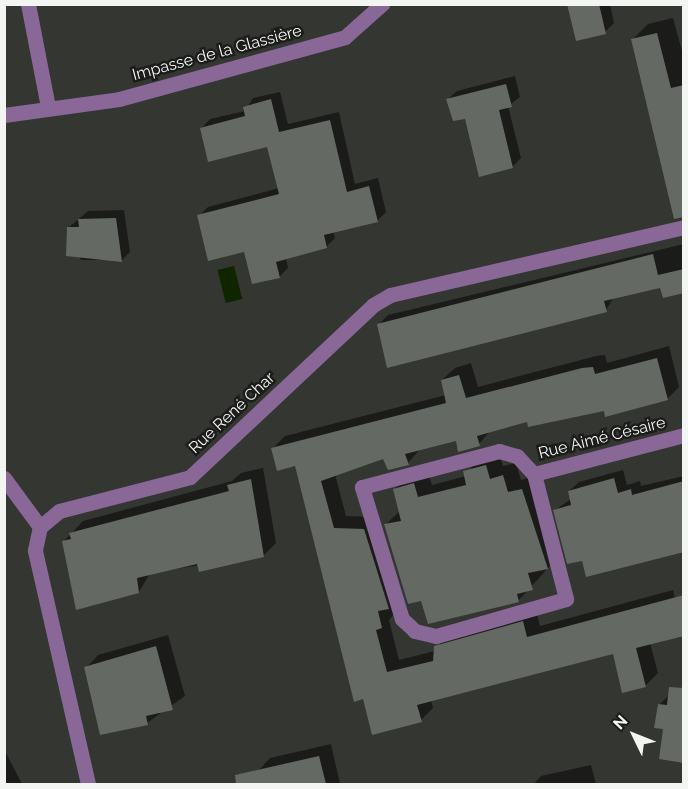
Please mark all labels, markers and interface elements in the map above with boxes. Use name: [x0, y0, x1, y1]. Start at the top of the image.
street label: Impasse de la Glassière: [130, 21, 304, 85]
street label: Rue René Char: [185, 368, 279, 458]
street label: Rue Aimé Césaire: [536, 413, 668, 463]
north arrow: [604, 705, 664, 765]
text: N: [609, 711, 632, 733]

